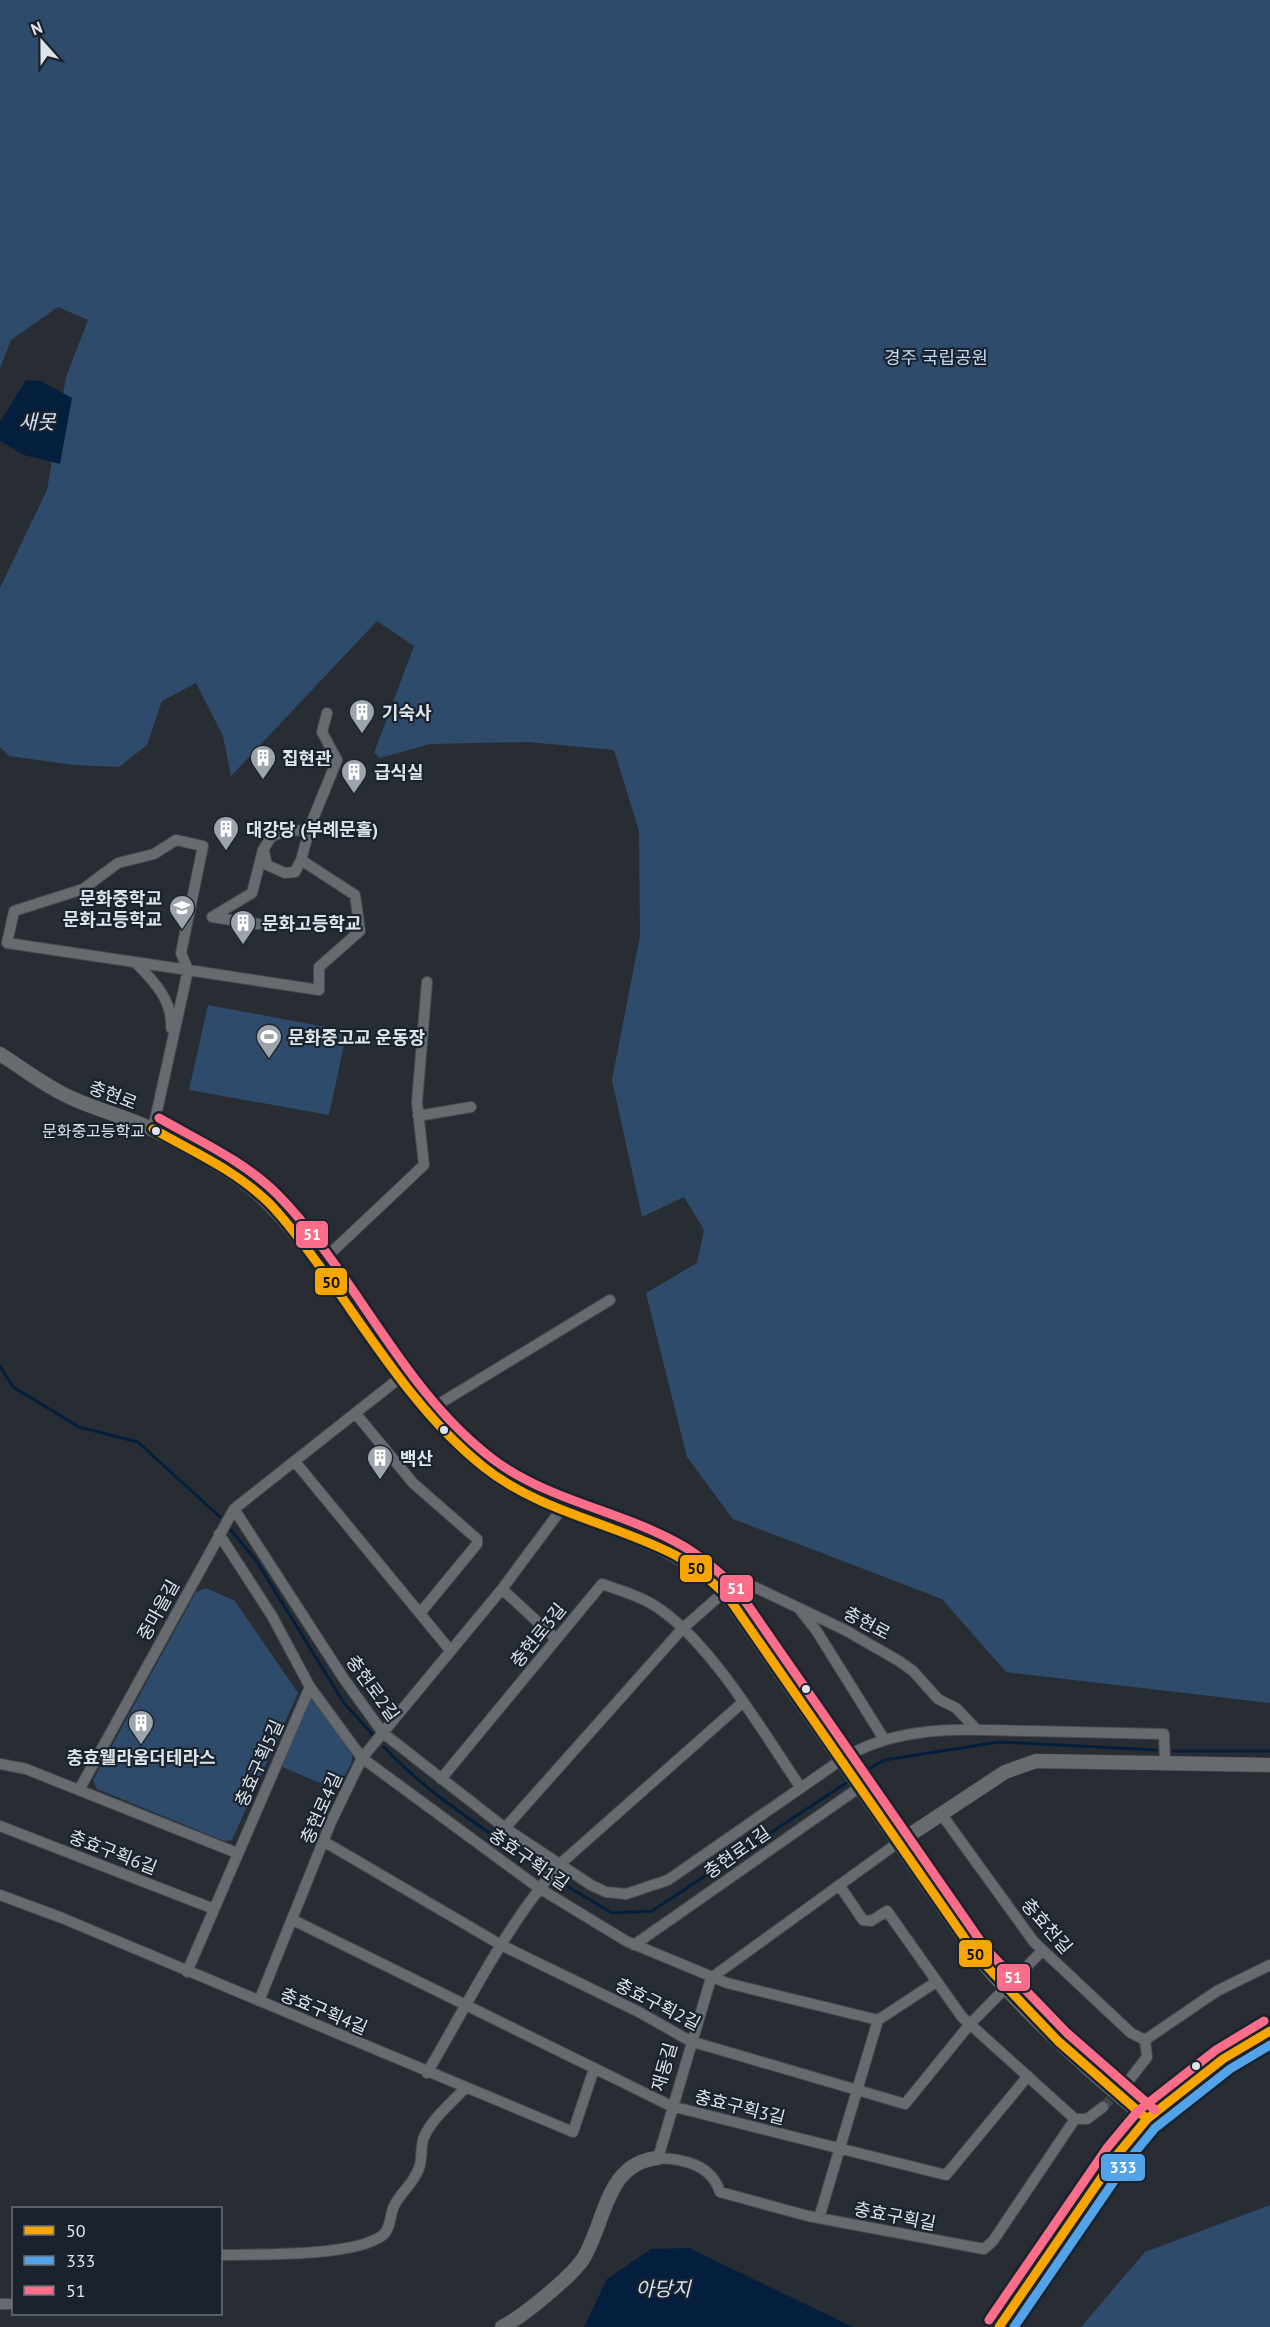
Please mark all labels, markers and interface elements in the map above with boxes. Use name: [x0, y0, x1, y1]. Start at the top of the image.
north arrow: [12, 12, 72, 72]
text: N: [28, 17, 45, 39]
park label: 경주 국립공원: [884, 346, 988, 369]
water label: 새못: [19, 409, 57, 435]
building icon: 기숙사: [347, 697, 377, 735]
place label: 기숙사: [382, 701, 432, 724]
building icon: 집현관: [248, 743, 278, 781]
place label: 집현관: [282, 747, 332, 770]
building icon: 급식실: [339, 757, 369, 795]
place label: 급식실: [374, 761, 424, 784]
building icon: 대강당 (부례문홀): [211, 814, 241, 852]
place label: 대강당 (부례문홀): [246, 818, 378, 841]
place label: 문화중학교 문화고등학교: [63, 887, 162, 931]
school or university icon: 문화중학교 문화고등학교: [167, 893, 197, 931]
building icon: 문화고등학교: [228, 908, 258, 946]
place label: 문화고등학교: [262, 912, 361, 935]
sports icon: 문화중고교 운동장: [254, 1022, 284, 1060]
place label: 문화중고교 운동장: [288, 1026, 425, 1049]
street label: 충현로: [86, 1075, 140, 1115]
place label: 문화중고등학교: [42, 1121, 145, 1141]
marker: 문화중고등학교: [150, 1125, 162, 1137]
line badge: 51: [295, 1220, 329, 1249]
text: 51: [303, 1224, 321, 1244]
line badge: 50: [314, 1267, 348, 1296]
text: 50: [322, 1272, 340, 1292]
unlabelled marker: [438, 1424, 450, 1436]
building icon: 백산: [365, 1443, 395, 1481]
place label: 백산: [400, 1447, 434, 1470]
line badge: 50: [679, 1554, 713, 1583]
text: 50: [687, 1558, 705, 1578]
line badge: 51: [719, 1574, 754, 1603]
street label: 중마을길: [132, 1575, 184, 1645]
text: 51: [727, 1578, 745, 1598]
street label: 충현로3길: [505, 1598, 571, 1672]
street label: 충현로: [840, 1601, 894, 1645]
street label: 충현로2길: [341, 1650, 405, 1726]
unlabelled marker: [800, 1683, 812, 1695]
building icon: 충효웰라움더테라스: [126, 1708, 156, 1746]
street label: 충효구획5길: [230, 1716, 288, 1810]
place label: 충효웰라움더테라스: [66, 1746, 216, 1769]
street label: 충현로4길: [295, 1769, 347, 1847]
street label: 충현로1길: [699, 1821, 775, 1883]
street label: 충효구획1길: [484, 1823, 574, 1895]
street label: 충효구획6길: [66, 1825, 160, 1879]
street label: 충효천길: [1017, 1893, 1077, 1959]
line badge: 50: [958, 1939, 993, 1968]
text: 50: [966, 1944, 984, 1964]
line badge: 51: [996, 1963, 1031, 1992]
text: 51: [1004, 1967, 1022, 1987]
street label: 충효구획2길: [612, 1973, 704, 2035]
street label: 충효구획4길: [277, 1982, 371, 2040]
street label: 재동길: [646, 2040, 682, 2094]
unlabelled marker: [1190, 2060, 1202, 2072]
street label: 충효구획3길: [692, 2085, 788, 2129]
line badge: 333: [1100, 2153, 1146, 2182]
text: 333: [1109, 2157, 1137, 2177]
street label: 충효구획길: [852, 2197, 938, 2235]
legend: [12, 2207, 222, 2315]
text: 50: [66, 2219, 86, 2242]
text: 333: [66, 2249, 95, 2272]
water label: 아당지: [635, 2276, 692, 2302]
text: 51: [66, 2279, 86, 2302]

